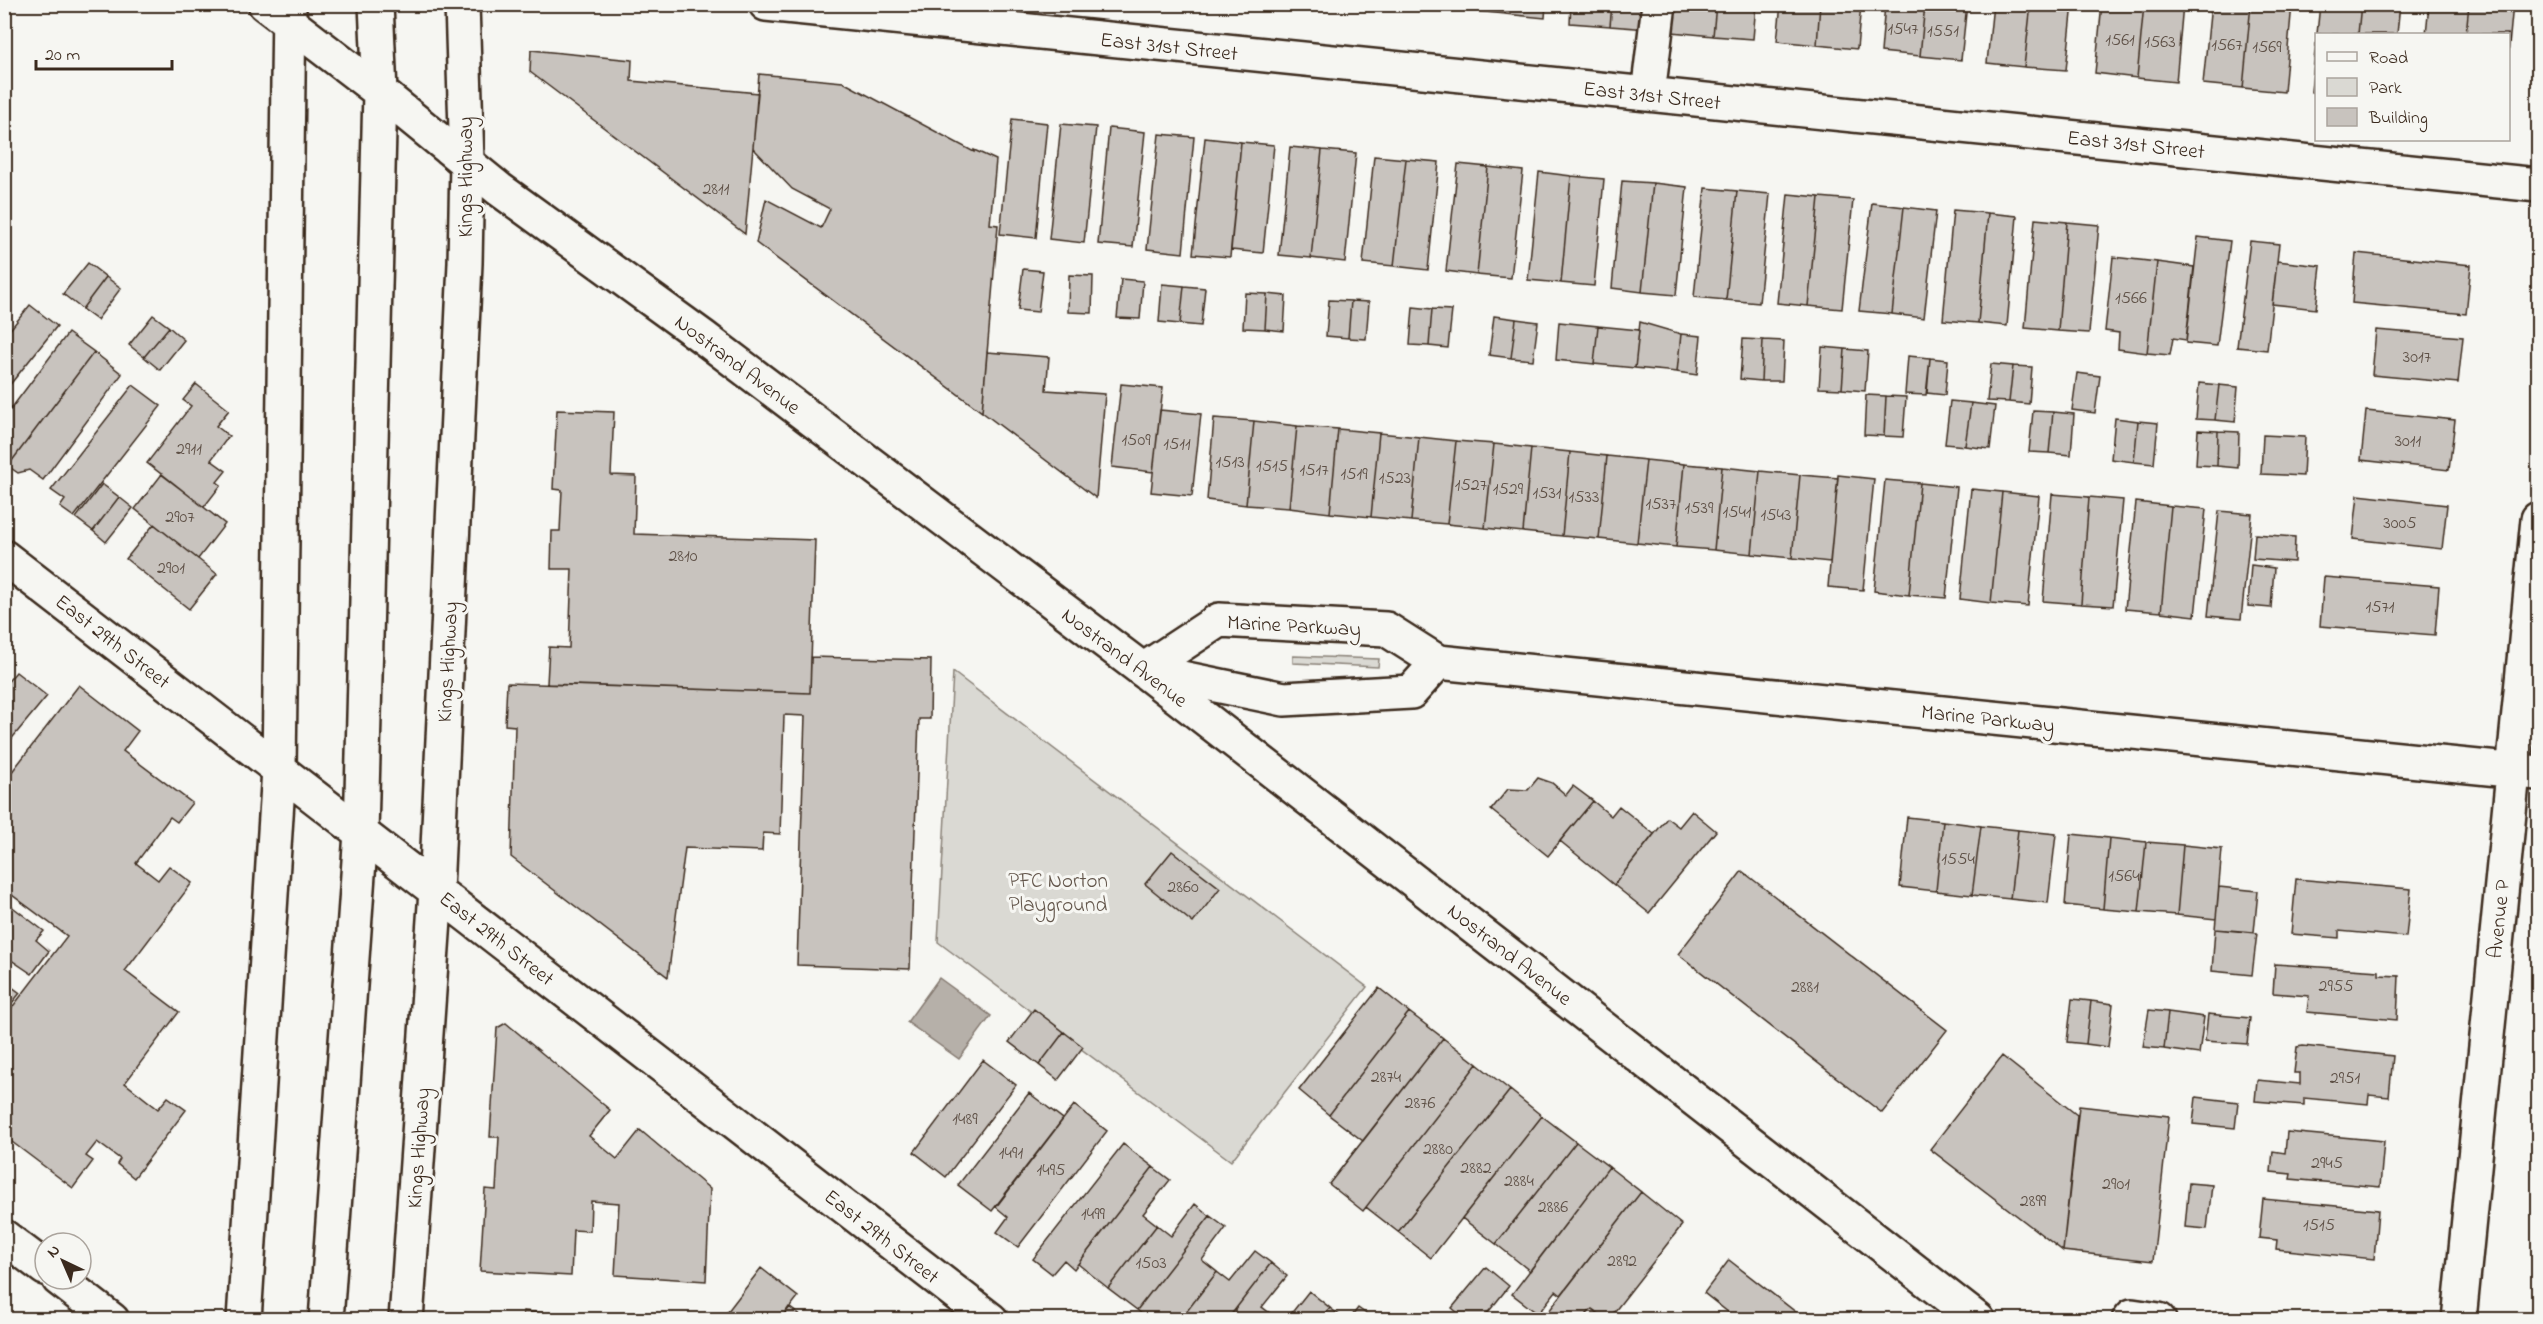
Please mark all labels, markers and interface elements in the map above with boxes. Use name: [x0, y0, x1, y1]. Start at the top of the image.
house number: 1547: [1888, 17, 1919, 43]
house number: 1551: [1927, 19, 1959, 45]
street label: East 31st Street: [1098, 26, 1239, 70]
house number: 1561: [2105, 28, 2135, 54]
house number: 1563: [2144, 30, 2176, 56]
scale bar: [36, 33, 172, 71]
house number: 1567: [2211, 33, 2243, 59]
legend: [2315, 33, 2510, 141]
house number: 1569: [2252, 35, 2282, 61]
text: 20 m: [45, 43, 80, 69]
text: Road: [2369, 46, 2408, 72]
street label: East 31st Street: [1581, 75, 1722, 119]
text: Park: [2369, 76, 2402, 102]
text: Building: [2368, 106, 2428, 133]
street label: Kings Highway: [452, 116, 484, 238]
street label: East 31st Street: [2065, 124, 2206, 168]
house number: 2811: [702, 177, 730, 203]
house number: 1566: [2115, 286, 2147, 312]
street label: Nostrand Avenue: [668, 308, 807, 423]
house number: 3017: [2403, 345, 2432, 371]
house number: 1509: [1121, 428, 1151, 454]
house number: 3011: [2395, 429, 2422, 455]
house number: 1511: [1163, 432, 1191, 458]
house number: 2911: [176, 437, 202, 463]
house number: 1513: [1215, 450, 1245, 476]
house number: 1515: [1256, 454, 1288, 480]
house number: 1517: [1299, 458, 1329, 484]
house number: 1519: [1340, 462, 1368, 488]
house number: 1523: [1379, 466, 1411, 492]
house number: 1527: [1455, 473, 1488, 499]
house number: 1529: [1493, 477, 1524, 503]
house number: 1531: [1532, 481, 1562, 507]
house number: 1533: [1569, 485, 1599, 511]
house number: 1537: [1646, 492, 1677, 518]
house number: 1539: [1685, 496, 1714, 522]
house number: 1541: [1722, 500, 1752, 526]
house number: 1543: [1761, 503, 1791, 529]
house number: 2907: [165, 505, 195, 531]
house number: 3005: [2383, 511, 2417, 537]
house number: 2810: [668, 544, 698, 570]
house number: 2901: [157, 556, 185, 582]
street label: East 29th Street: [48, 588, 176, 697]
house number: 1571: [2365, 595, 2395, 621]
street label: Kings Highway: [431, 601, 469, 723]
street label: Nostrand Avenue: [1055, 601, 1194, 716]
street label: Marine Parkway: [1226, 609, 1362, 647]
street label: Marine Parkway: [1919, 698, 2056, 744]
house number: 1554: [1941, 847, 1975, 873]
house number: 1564: [2108, 864, 2140, 890]
park label: PFC Norton Playground: [1008, 867, 1108, 923]
house number: 2860: [1167, 875, 1199, 901]
street label: Avenue P: [2481, 878, 2519, 960]
street label: East 29th Street: [432, 885, 560, 994]
street label: Nostrand Avenue: [1440, 897, 1578, 1014]
house number: 2955: [2319, 974, 2353, 1000]
house number: 2881: [1791, 975, 1819, 1001]
house number: 2874: [1371, 1065, 1402, 1091]
house number: 2951: [2330, 1066, 2360, 1092]
street label: Kings Highway: [401, 1087, 441, 1210]
house number: 2876: [1404, 1091, 1436, 1117]
house number: 1489: [952, 1107, 978, 1133]
house number: 2880: [1423, 1137, 1453, 1163]
house number: 1491: [999, 1141, 1023, 1167]
house number: 2945: [2311, 1151, 2343, 1177]
house number: 2882: [1460, 1156, 1492, 1182]
house number: 1495: [1037, 1158, 1065, 1184]
house number: 2884: [1504, 1169, 1535, 1195]
house number: 2901: [2102, 1172, 2130, 1198]
street label: East 29th Street: [817, 1183, 945, 1292]
house number: 2899: [2020, 1189, 2047, 1215]
house number: 2886: [1538, 1195, 1568, 1221]
house number: 1499: [1081, 1202, 1106, 1228]
house number: 1515: [2303, 1213, 2335, 1239]
north arrow: [33, 1231, 93, 1291]
text: N: [42, 1239, 66, 1264]
house number: 2892: [1607, 1249, 1637, 1275]
house number: 1503: [1135, 1251, 1167, 1277]

